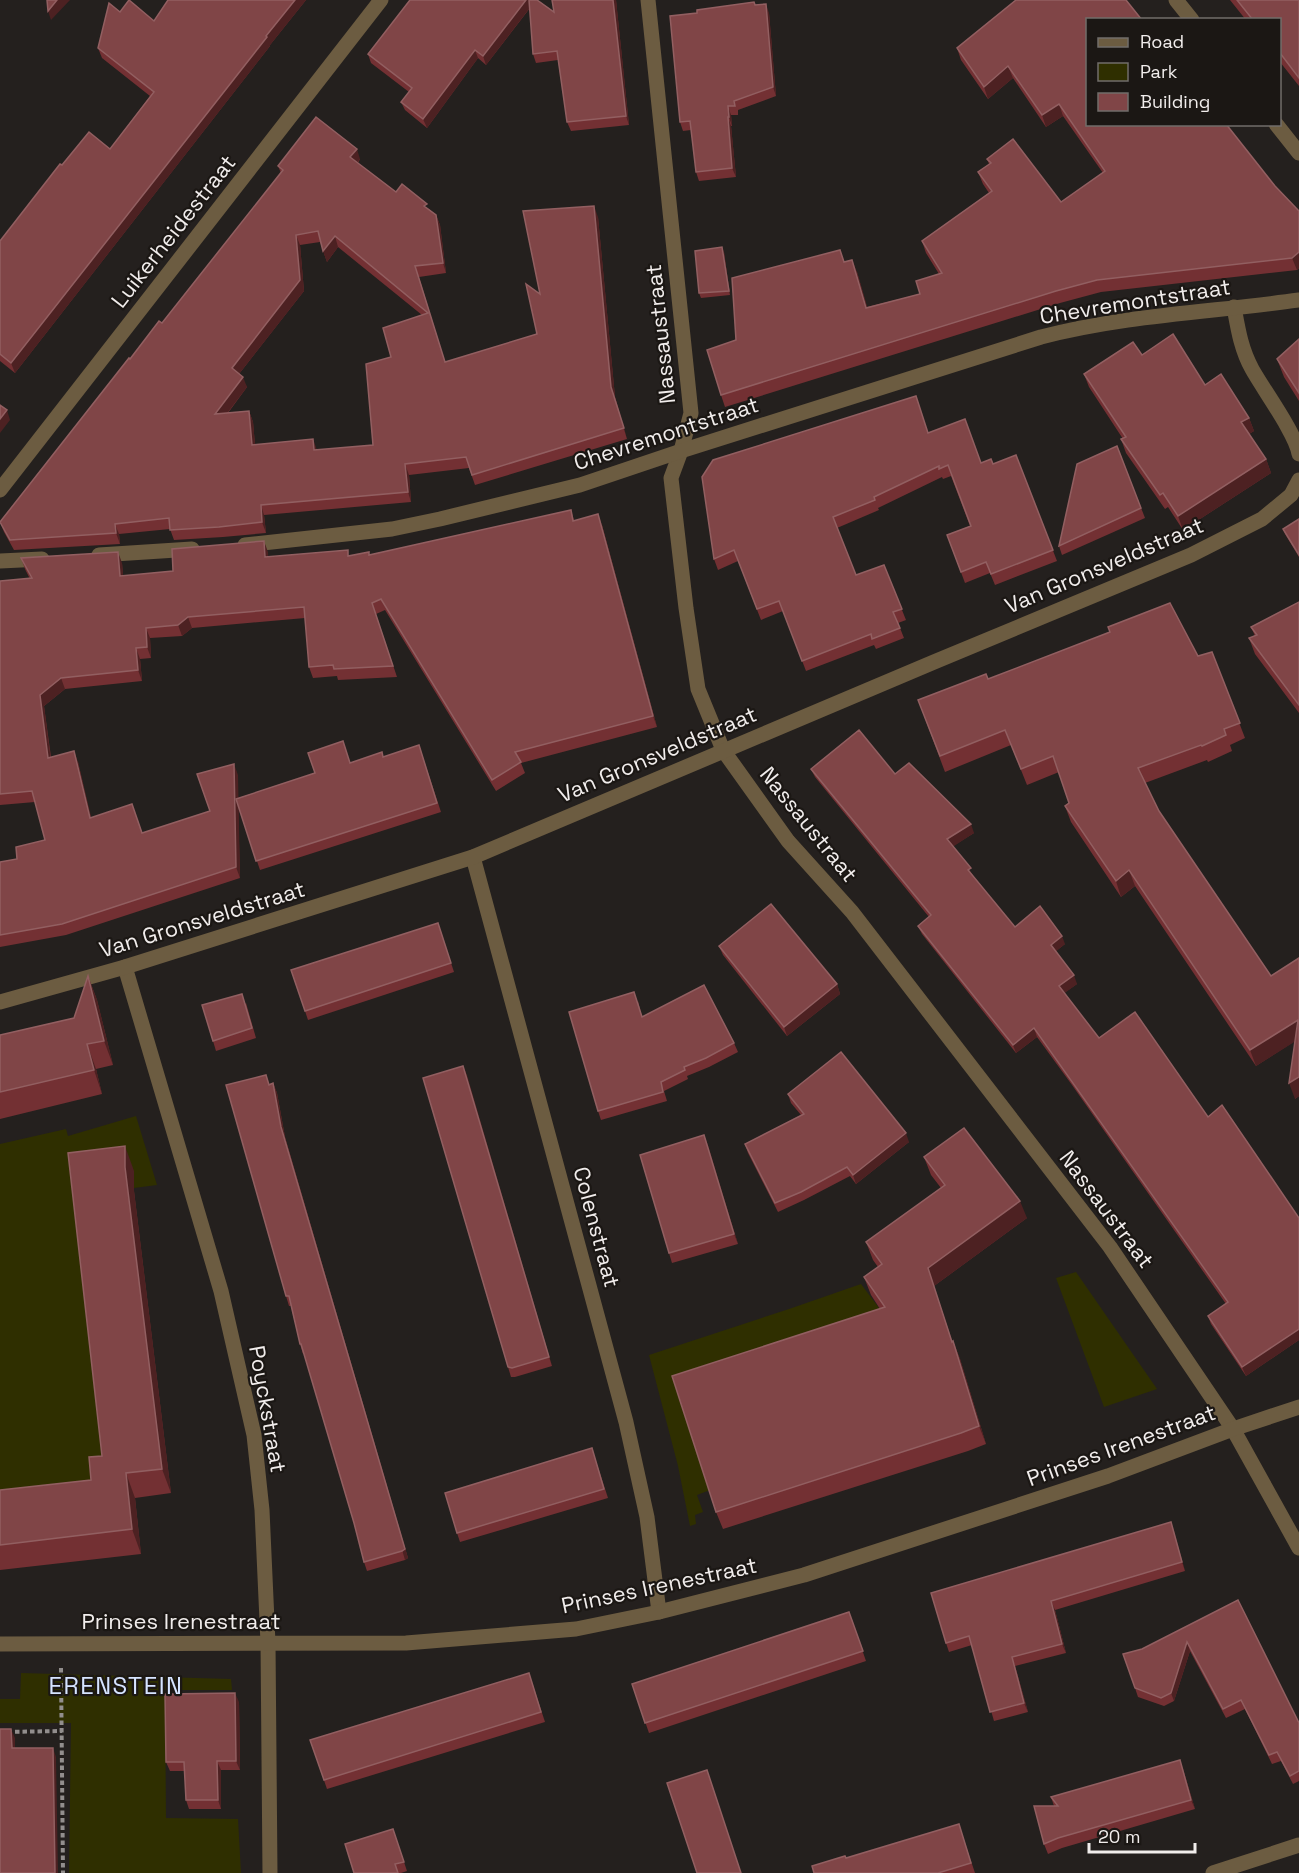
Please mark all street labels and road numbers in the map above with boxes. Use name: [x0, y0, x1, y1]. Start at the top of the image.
street label: Luikerheidestraat: [105, 149, 241, 313]
street label: Nassaustraat: [639, 263, 681, 405]
street label: Chevremontstraat: [1038, 272, 1232, 330]
street label: Chevremontstraat: [570, 390, 762, 476]
street label: Van Gronsveldstraat: [1000, 510, 1208, 620]
street label: Van Gronsveldstraat: [553, 699, 761, 809]
street label: Nassaustraat: [754, 761, 864, 887]
street label: Van Gronsveldstraat: [96, 874, 308, 964]
street label: Nassaustraat: [1054, 1145, 1160, 1273]
street label: Colenstraat: [567, 1164, 627, 1290]
street label: Poyckstraat: [243, 1343, 293, 1475]
street label: Prinses Irenestraat: [1023, 1398, 1219, 1492]
street label: Prinses Irenestraat: [559, 1551, 759, 1619]
street label: Prinses Irenestraat: [81, 1607, 281, 1635]

